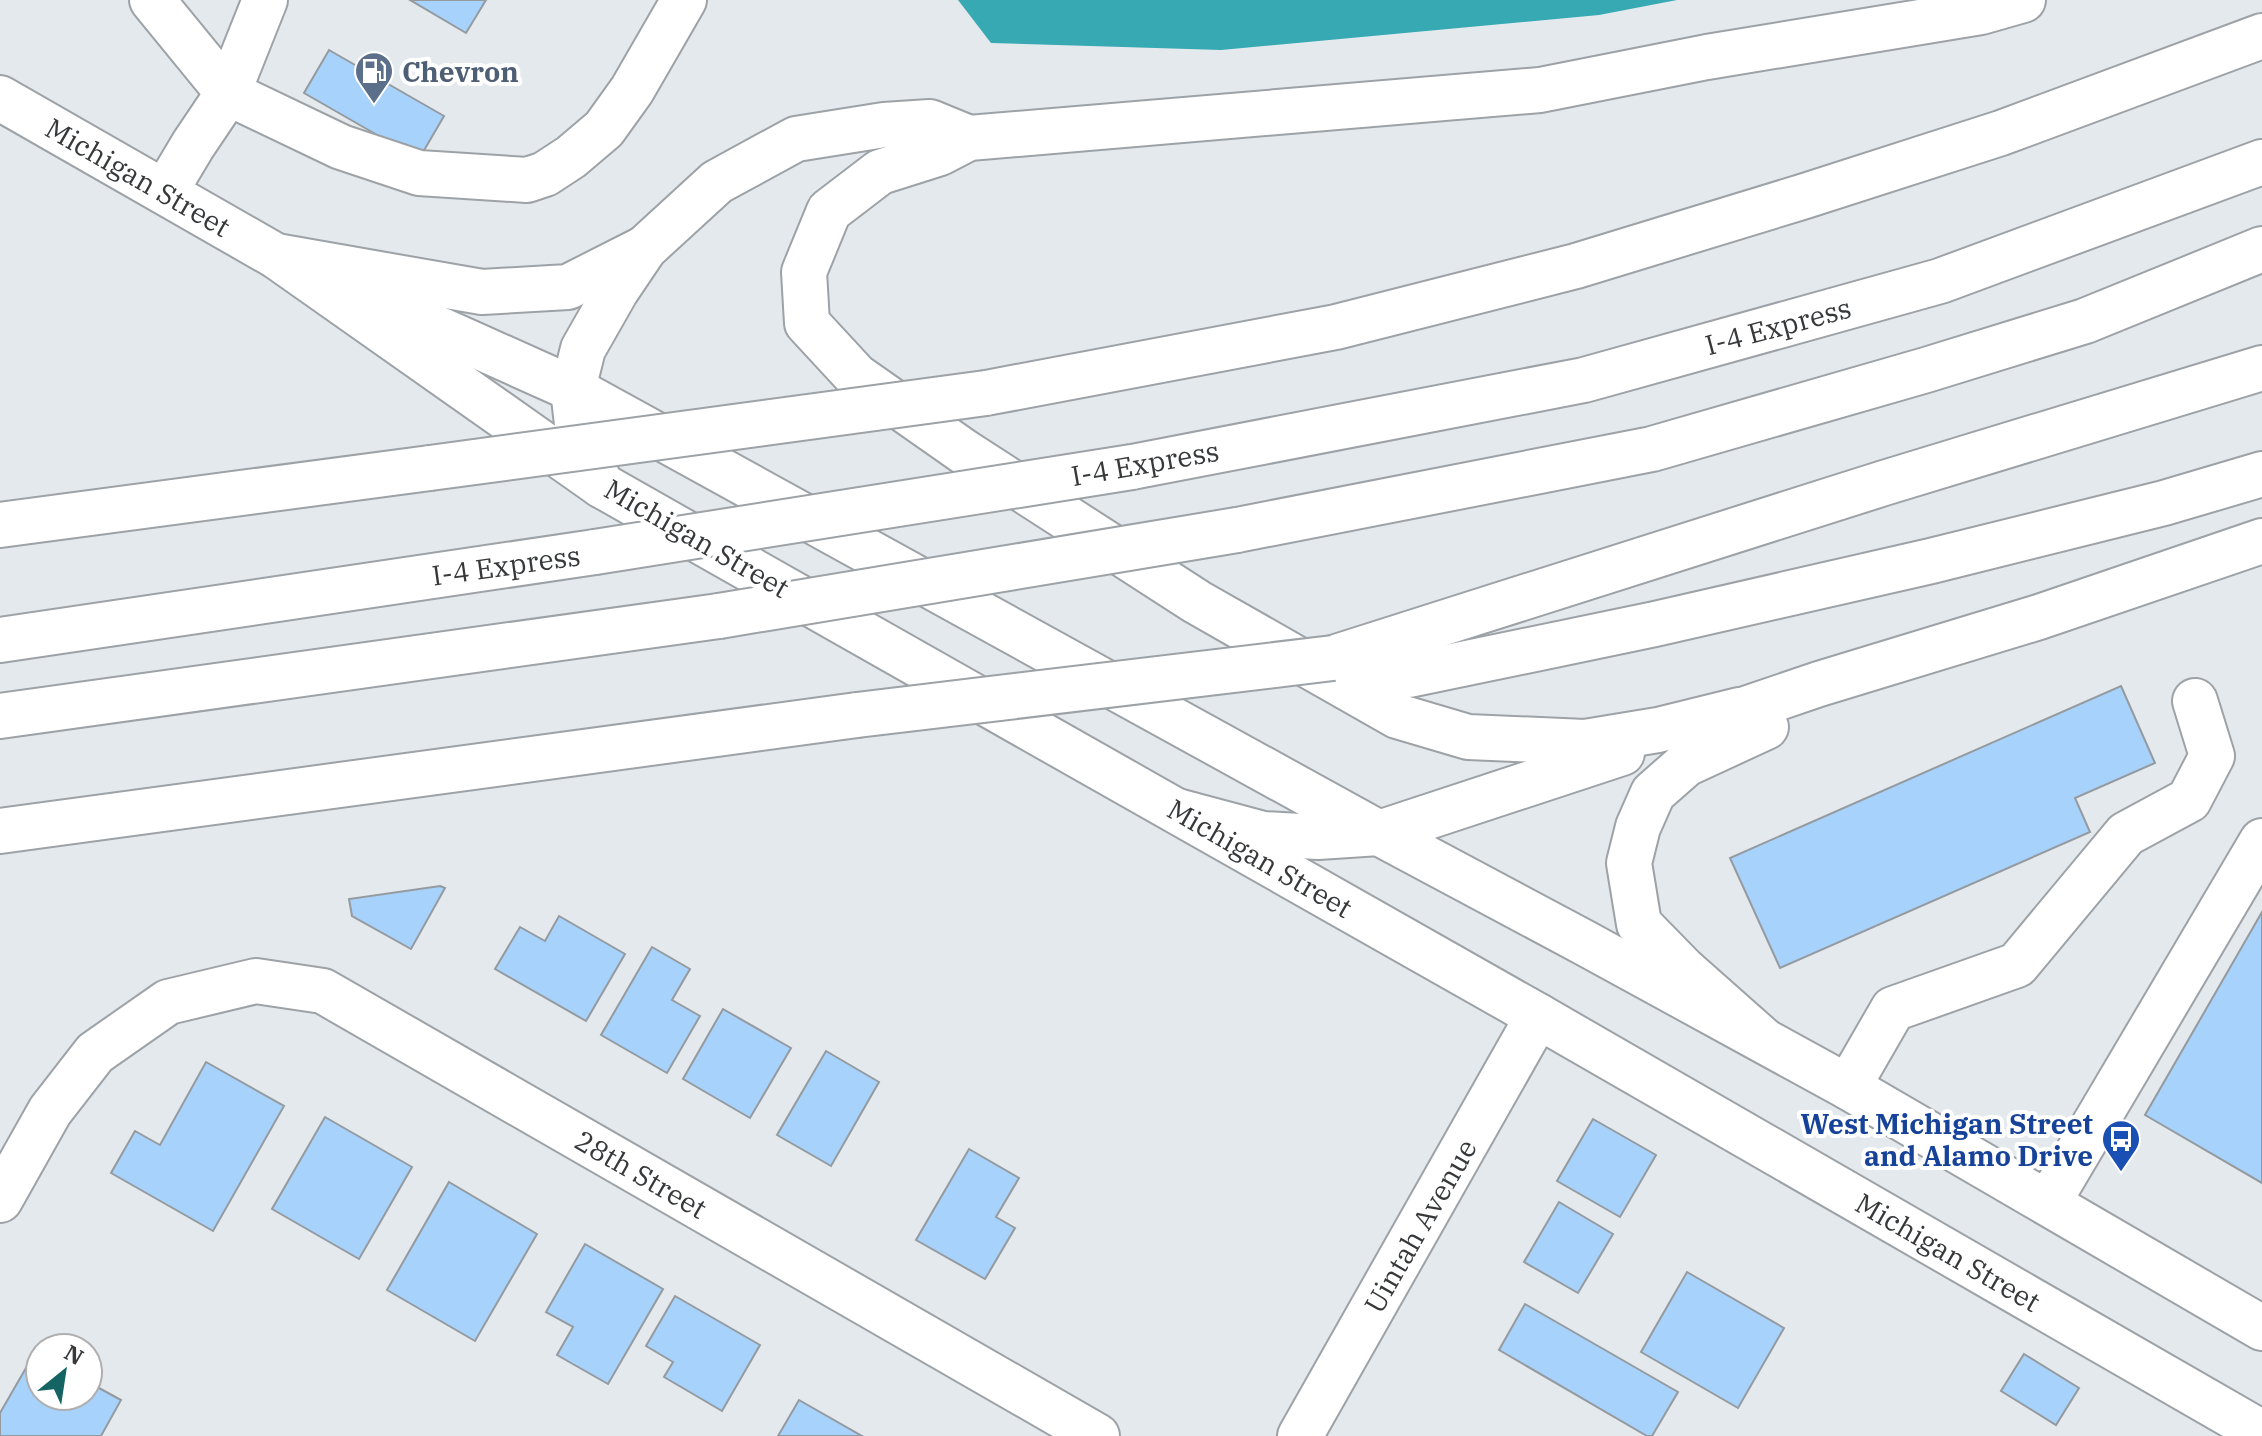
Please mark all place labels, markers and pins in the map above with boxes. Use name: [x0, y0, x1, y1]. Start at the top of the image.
fuel station icon: Chevron: [353, 50, 395, 105]
place label: Chevron: [402, 53, 519, 90]
place label: West Michigan Street and Alamo Drive: [1801, 1105, 2093, 1174]
bus stop icon: West Michigan Street and Alamo Drive: [2100, 1118, 2142, 1173]

